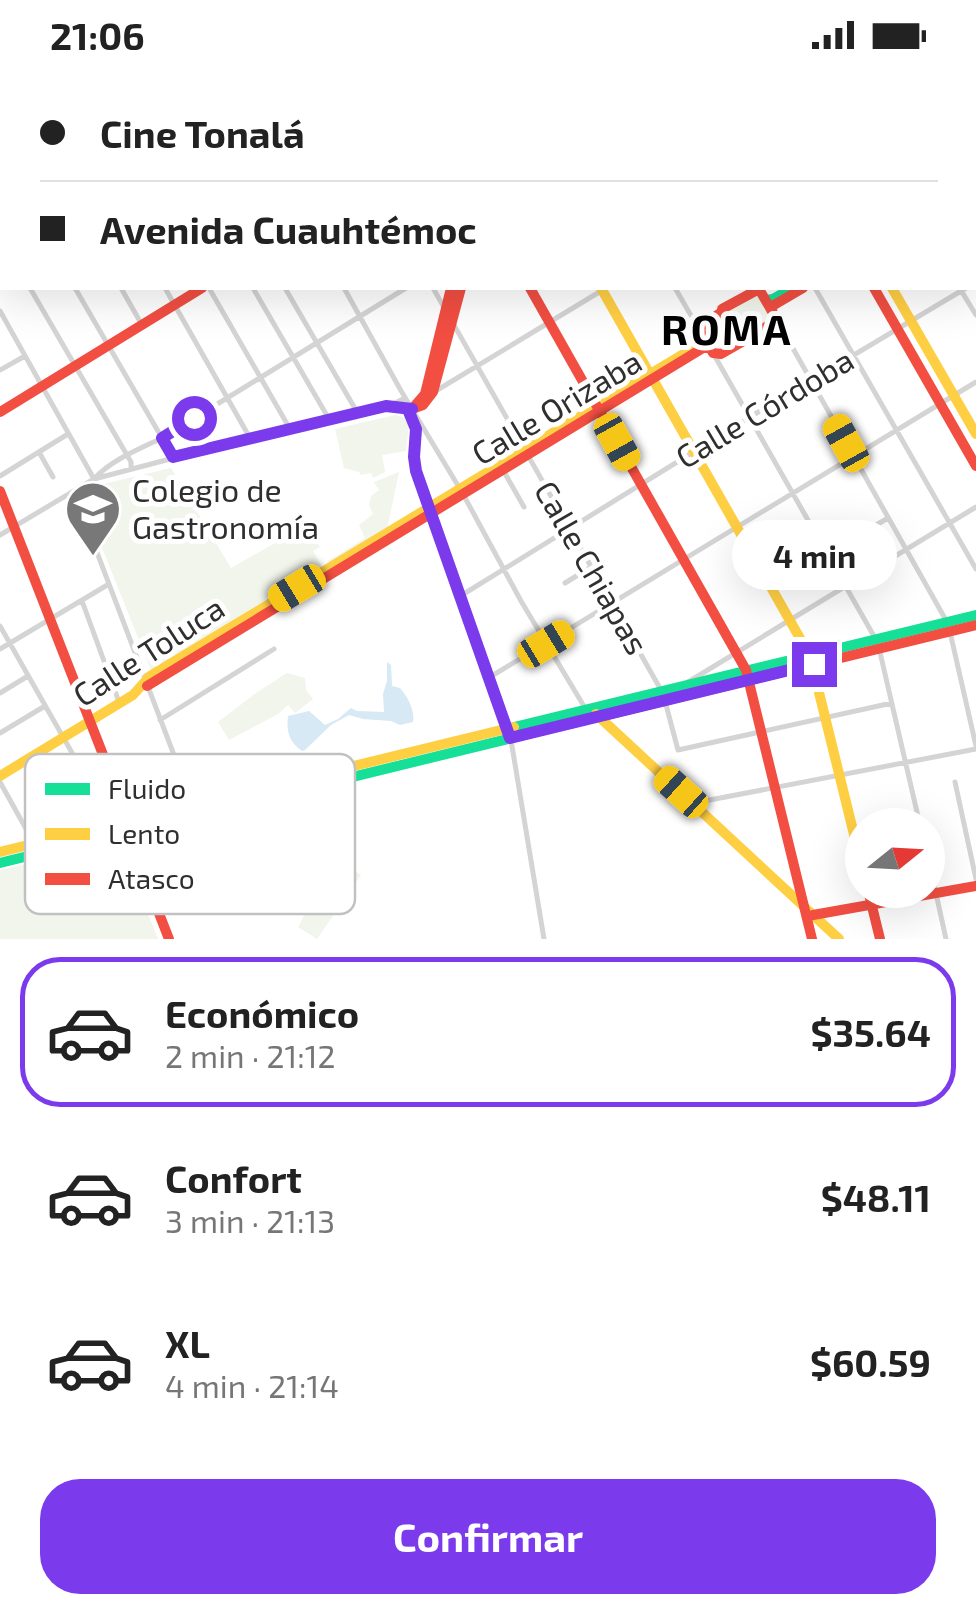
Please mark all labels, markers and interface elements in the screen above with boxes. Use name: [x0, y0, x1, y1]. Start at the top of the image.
text: 21:06: [50, 12, 145, 58]
text: Cine Tonalá: [100, 110, 305, 156]
text: Avenida Cuauhtémoc: [100, 206, 477, 252]
district label: ROMA: [661, 303, 793, 353]
street label: Calle Córdoba: [668, 339, 860, 475]
street label: Calle Orizaba: [464, 341, 648, 472]
route start: [172, 396, 217, 441]
car: [589, 408, 645, 476]
car: [818, 409, 874, 477]
place label: Colegio de Gastronomía: [132, 470, 319, 545]
street label: Calle Chiapas: [528, 474, 658, 660]
school or university icon: Colegio de Gastronomía: [63, 479, 123, 558]
callout: 4 min: [732, 519, 896, 589]
text: 4 min: [773, 536, 856, 574]
car: [264, 560, 330, 616]
street label: Calle Toluca: [65, 587, 231, 713]
car: [513, 616, 579, 672]
route end: [792, 642, 837, 687]
legend: [25, 754, 355, 914]
car: [649, 761, 713, 823]
text: Fluido: [108, 771, 186, 805]
north arrow: [845, 808, 945, 908]
map controls: [845, 808, 945, 908]
text: Lento: [108, 816, 180, 850]
text: Atasco: [108, 861, 195, 895]
icon: car: [45, 987, 135, 1077]
text: Económico: [165, 990, 359, 1036]
text: $35.64: [811, 1009, 931, 1055]
text: 2 min · 21:12: [165, 1036, 336, 1074]
icon: car: [45, 1152, 135, 1242]
text: Confort: [165, 1155, 302, 1201]
text: $48.11: [821, 1174, 931, 1220]
text: 3 min · 21:13: [165, 1201, 335, 1239]
icon: car: [45, 1317, 135, 1407]
text: XL: [165, 1320, 210, 1366]
text: $60.59: [810, 1339, 931, 1385]
text: 4 min · 21:14: [165, 1366, 339, 1404]
button: Confirmar: [40, 1479, 936, 1594]

